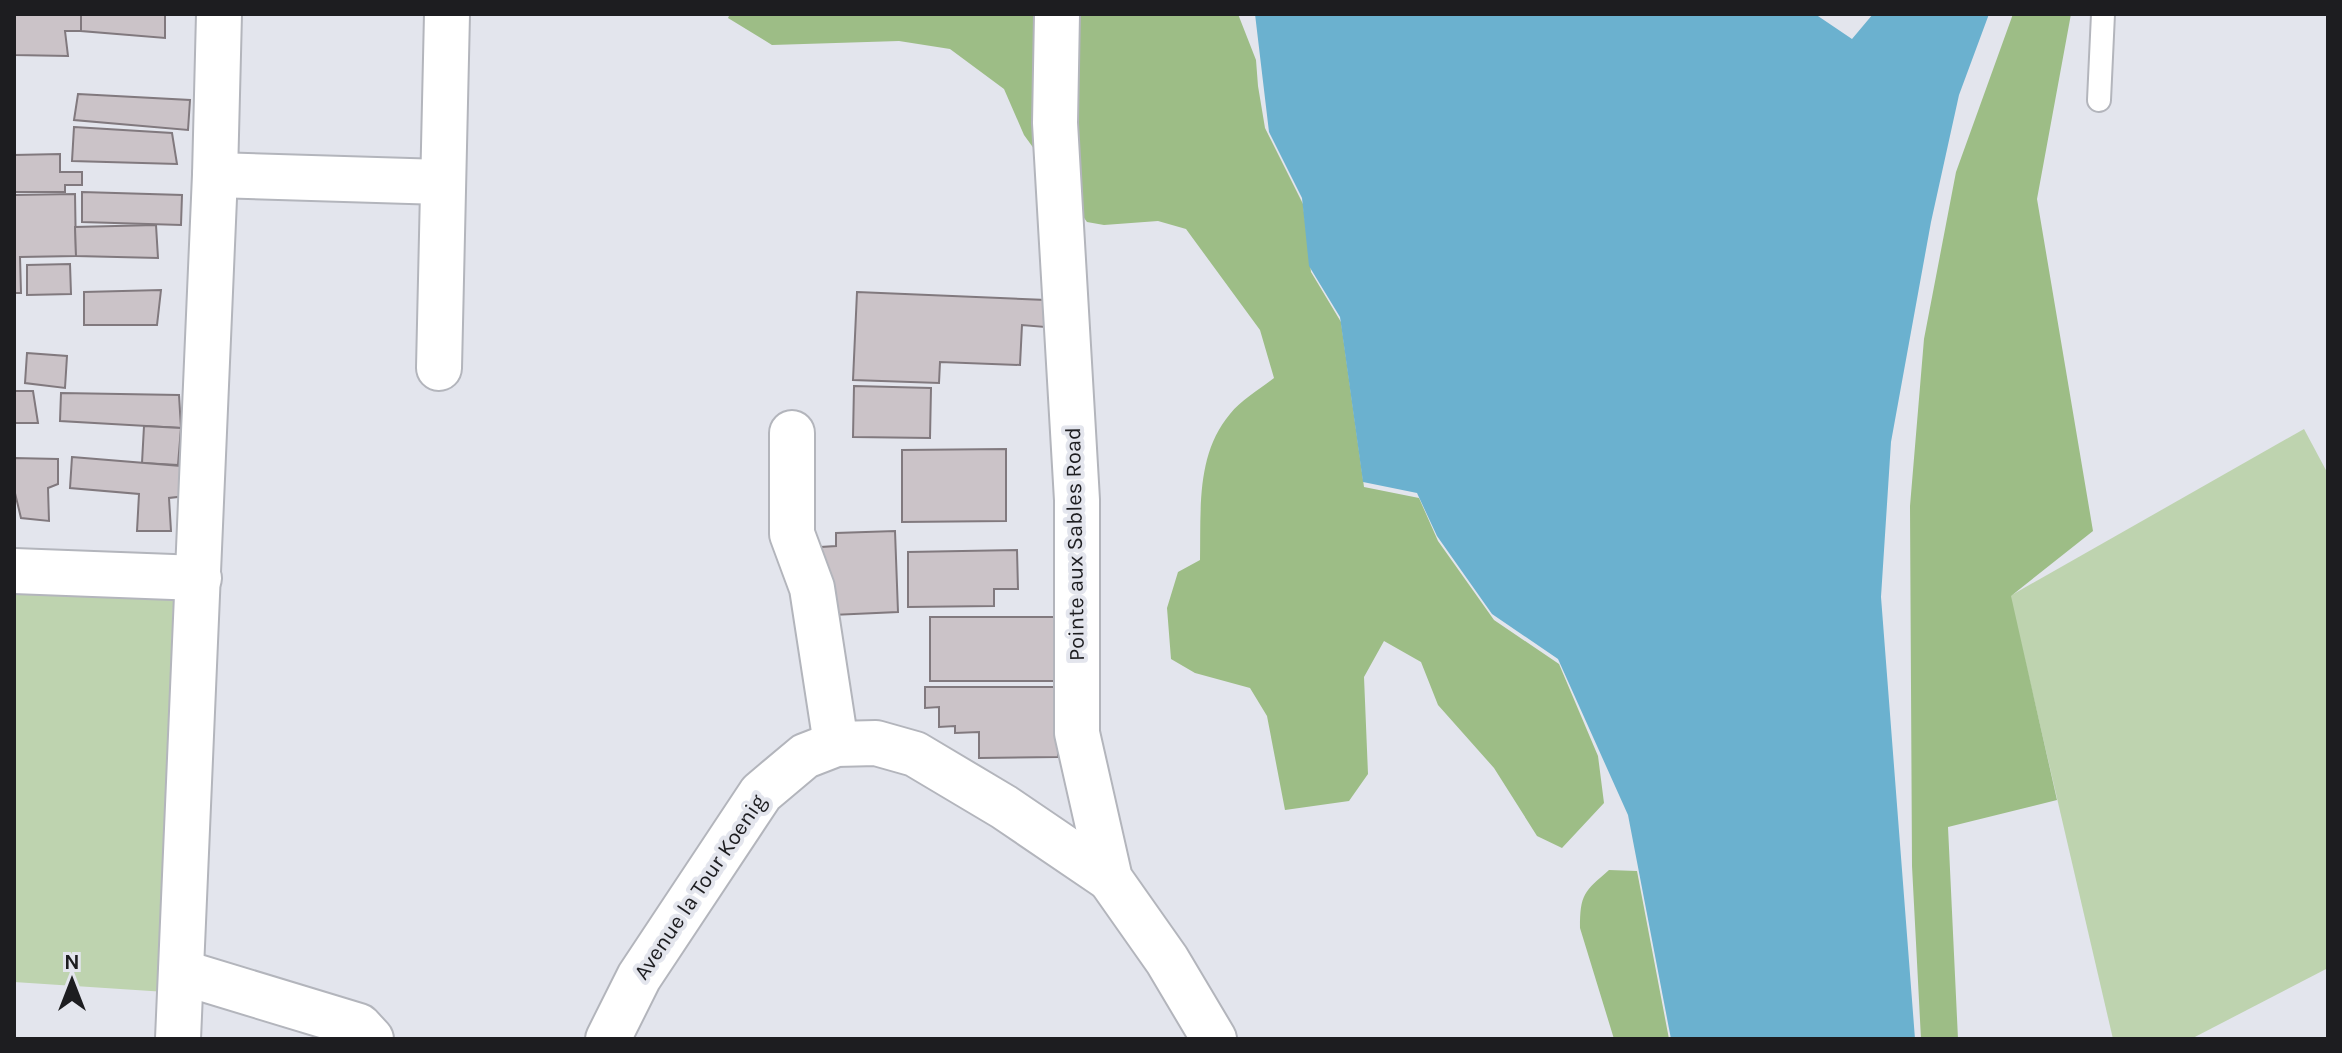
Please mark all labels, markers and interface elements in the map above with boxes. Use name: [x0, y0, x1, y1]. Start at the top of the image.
street label: Pointe aux Sables Road: [1060, 427, 1090, 661]
street label: Avenue la Tour Koenig: [628, 789, 772, 985]
north arrow: [32, 941, 112, 1021]
text: N: [64, 949, 80, 975]

